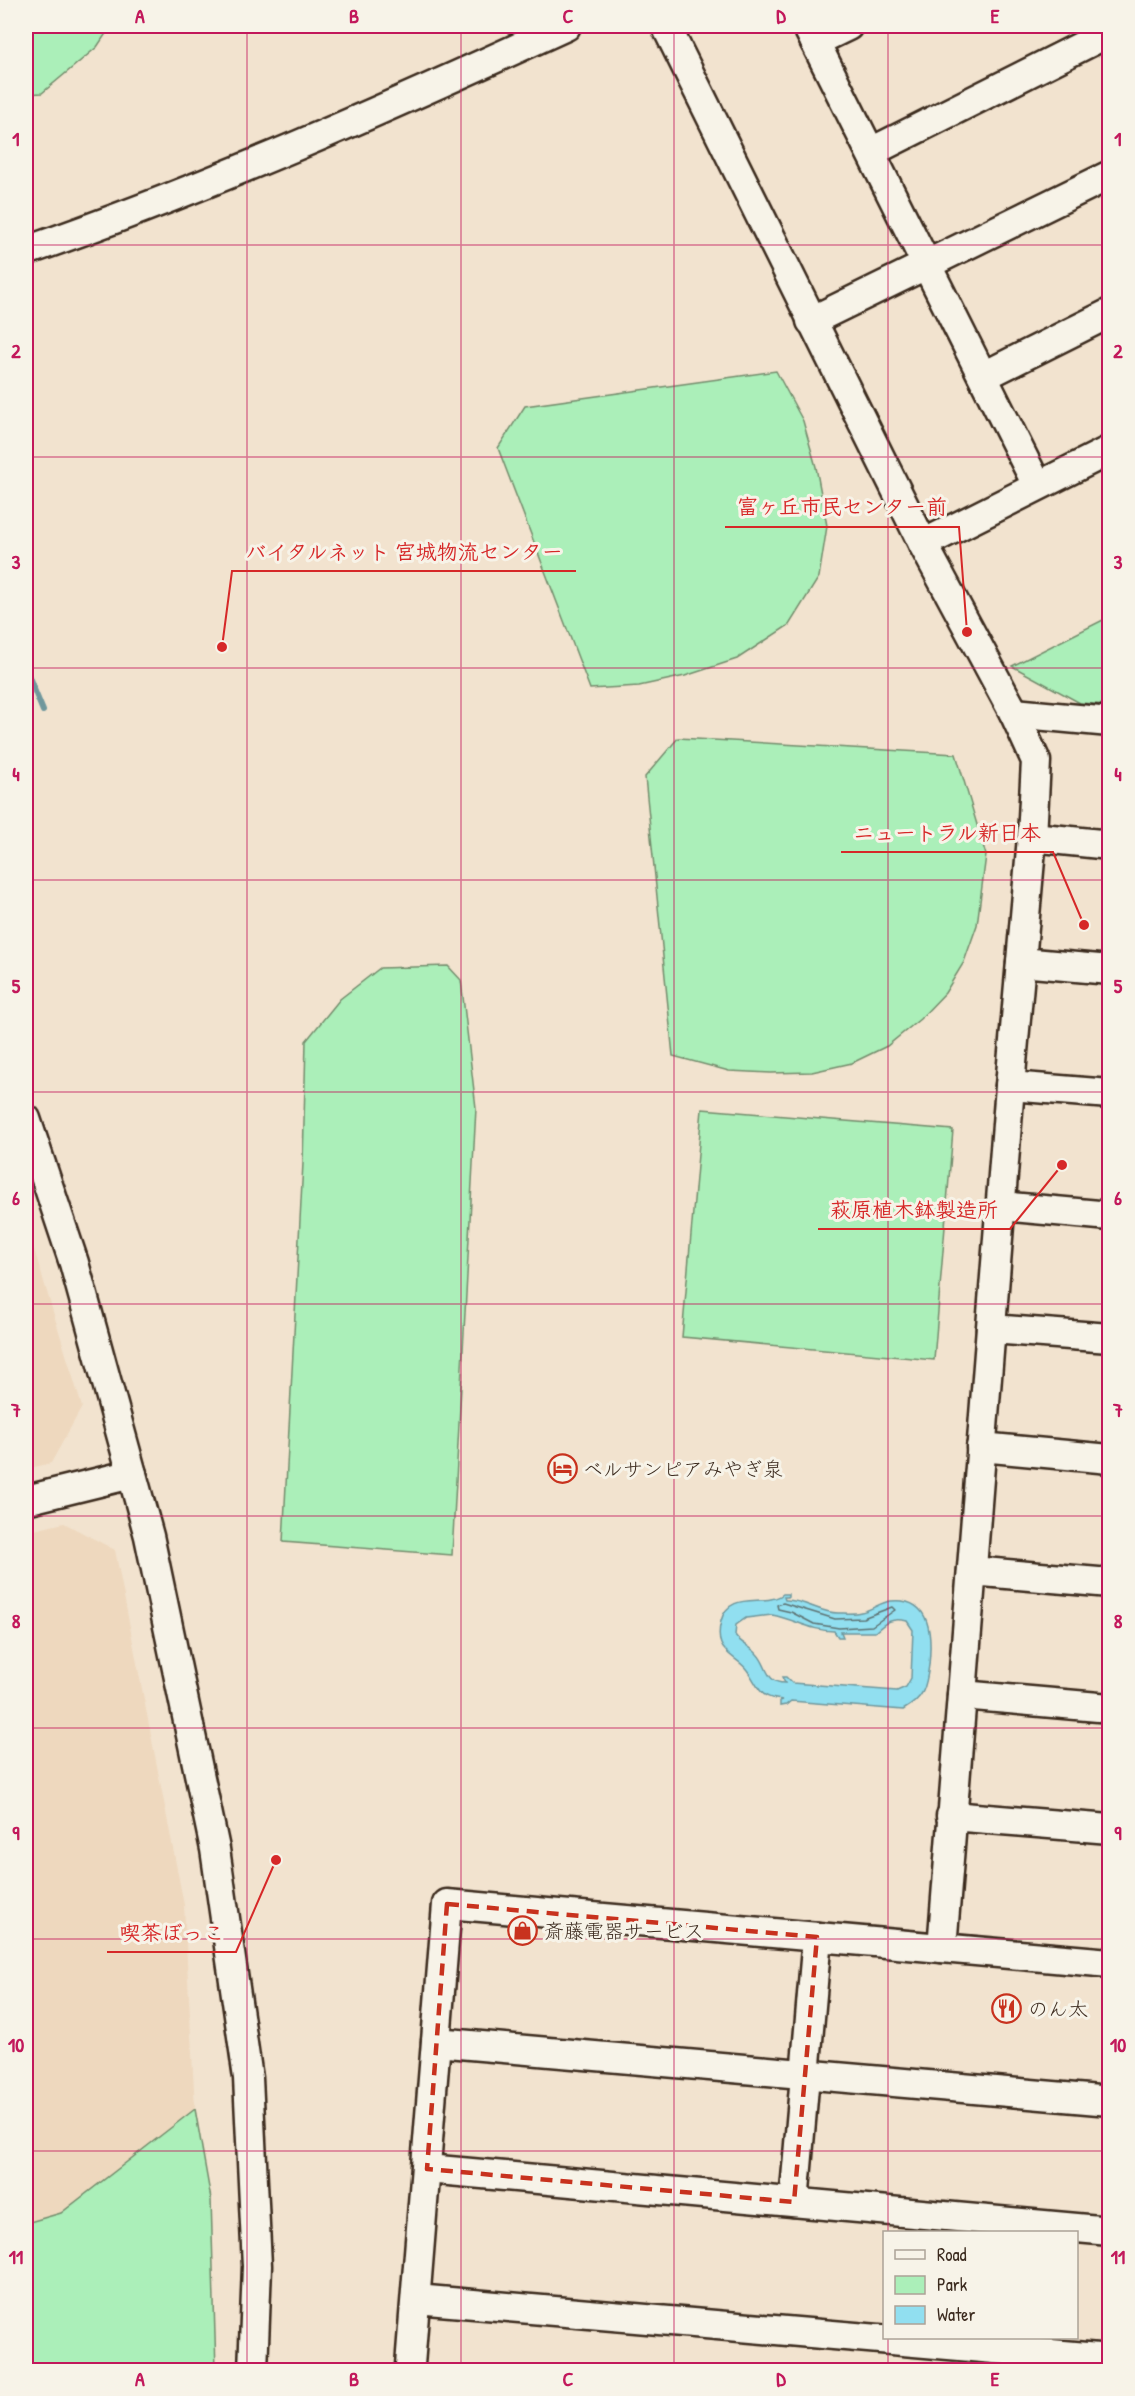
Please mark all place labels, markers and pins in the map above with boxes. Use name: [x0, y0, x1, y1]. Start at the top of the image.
callout: 富ヶ丘市民センター前: [725, 488, 959, 527]
callout: バイタルネット 宮城物流センター: [232, 532, 576, 571]
callout: ニュートラル新日本: [841, 813, 1053, 852]
callout: 萩原植木鉢製造所: [818, 1190, 1010, 1229]
hotel icon: ベルサンピアみやぎ泉: [546, 1452, 578, 1484]
place label: ベルサンピアみやぎ泉: [583, 1455, 783, 1482]
callout: 喫茶ぼっこ: [107, 1913, 236, 1952]
shop icon: 斎藤電器サービス: [507, 1914, 539, 1946]
place label: 斎藤電器サービス: [544, 1917, 704, 1944]
restaurant icon: のん太: [991, 1992, 1023, 2024]
place label: のん太: [1028, 1995, 1088, 2022]

